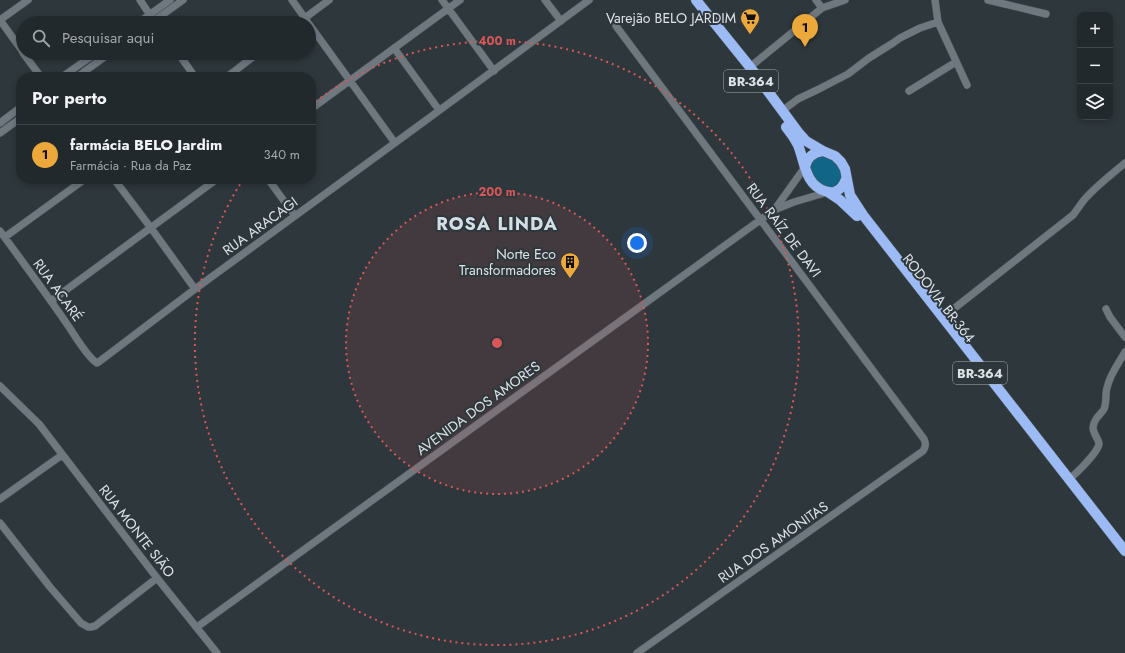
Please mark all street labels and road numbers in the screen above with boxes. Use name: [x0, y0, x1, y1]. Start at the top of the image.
road number: BR-364: [724, 70, 778, 92]
street label: RUA RAÍZ DE DAVI: [742, 179, 826, 281]
street label: RUA ARACAGI: [218, 192, 302, 260]
street label: RODOVIA BR-364: [898, 249, 980, 347]
street label: RUA ACARÉ: [28, 255, 88, 325]
street label: AVENIDA DOS AMORES: [412, 356, 544, 460]
road number: BR-364: [953, 362, 1007, 384]
street label: RUA MONTE SIÃO: [94, 480, 180, 582]
street label: RUA DOS AMONITAS: [714, 496, 832, 588]

